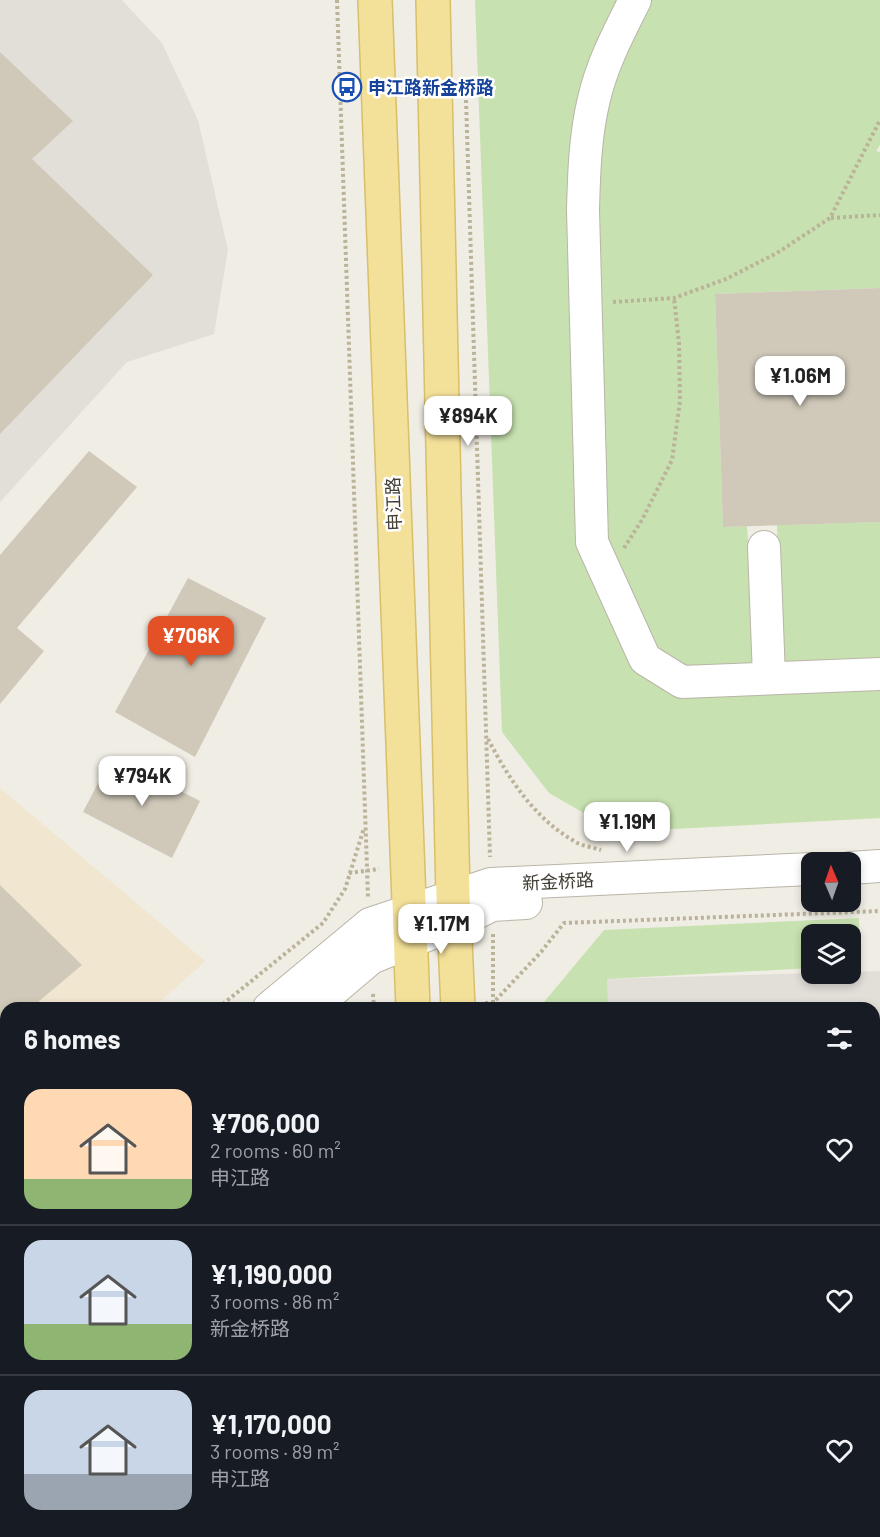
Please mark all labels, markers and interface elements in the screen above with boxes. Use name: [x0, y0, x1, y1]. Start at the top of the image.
bus stop icon: 申江路新金桥路: [331, 71, 363, 103]
place label: 申江路新金桥路: [368, 76, 494, 98]
pin: ¥1.06M: [751, 356, 849, 407]
text: ¥1.06M: [769, 363, 831, 387]
pin: ¥894K: [426, 396, 510, 447]
text: ¥894K: [438, 403, 498, 427]
street label: 申江路: [381, 477, 405, 531]
pin: ¥706K: [149, 616, 233, 667]
text: ¥706K: [162, 623, 220, 647]
pin: ¥794K: [100, 756, 184, 807]
text: ¥794K: [113, 763, 171, 787]
pin: ¥1.19M: [578, 802, 676, 853]
text: ¥1.19M: [598, 809, 656, 833]
north arrow: [801, 852, 861, 912]
map controls: [801, 852, 861, 984]
street label: 新金桥路: [521, 868, 595, 894]
pin: ¥1.17M: [392, 904, 490, 955]
text: ¥1.17M: [412, 911, 470, 935]
button: layers: [801, 924, 861, 984]
icon: filters: [823, 1022, 856, 1055]
text: 6 homes: [24, 1023, 121, 1054]
text: ¥706,000: [210, 1107, 320, 1138]
icon: home: [72, 1113, 144, 1185]
icon: heart: [823, 1133, 856, 1166]
text: 2 rooms · 60 m²: [210, 1138, 341, 1162]
text: 申江路: [210, 1165, 270, 1189]
text: ¥1,190,000: [210, 1258, 332, 1289]
icon: home: [72, 1264, 144, 1336]
icon: heart: [823, 1284, 856, 1317]
text: 3 rooms · 86 m²: [210, 1289, 339, 1313]
text: 新金桥路: [210, 1316, 290, 1340]
text: ¥1,170,000: [210, 1408, 332, 1439]
icon: home: [72, 1414, 144, 1486]
icon: heart: [823, 1434, 856, 1467]
text: 3 rooms · 89 m²: [210, 1439, 340, 1463]
text: 申江路: [210, 1466, 270, 1490]

